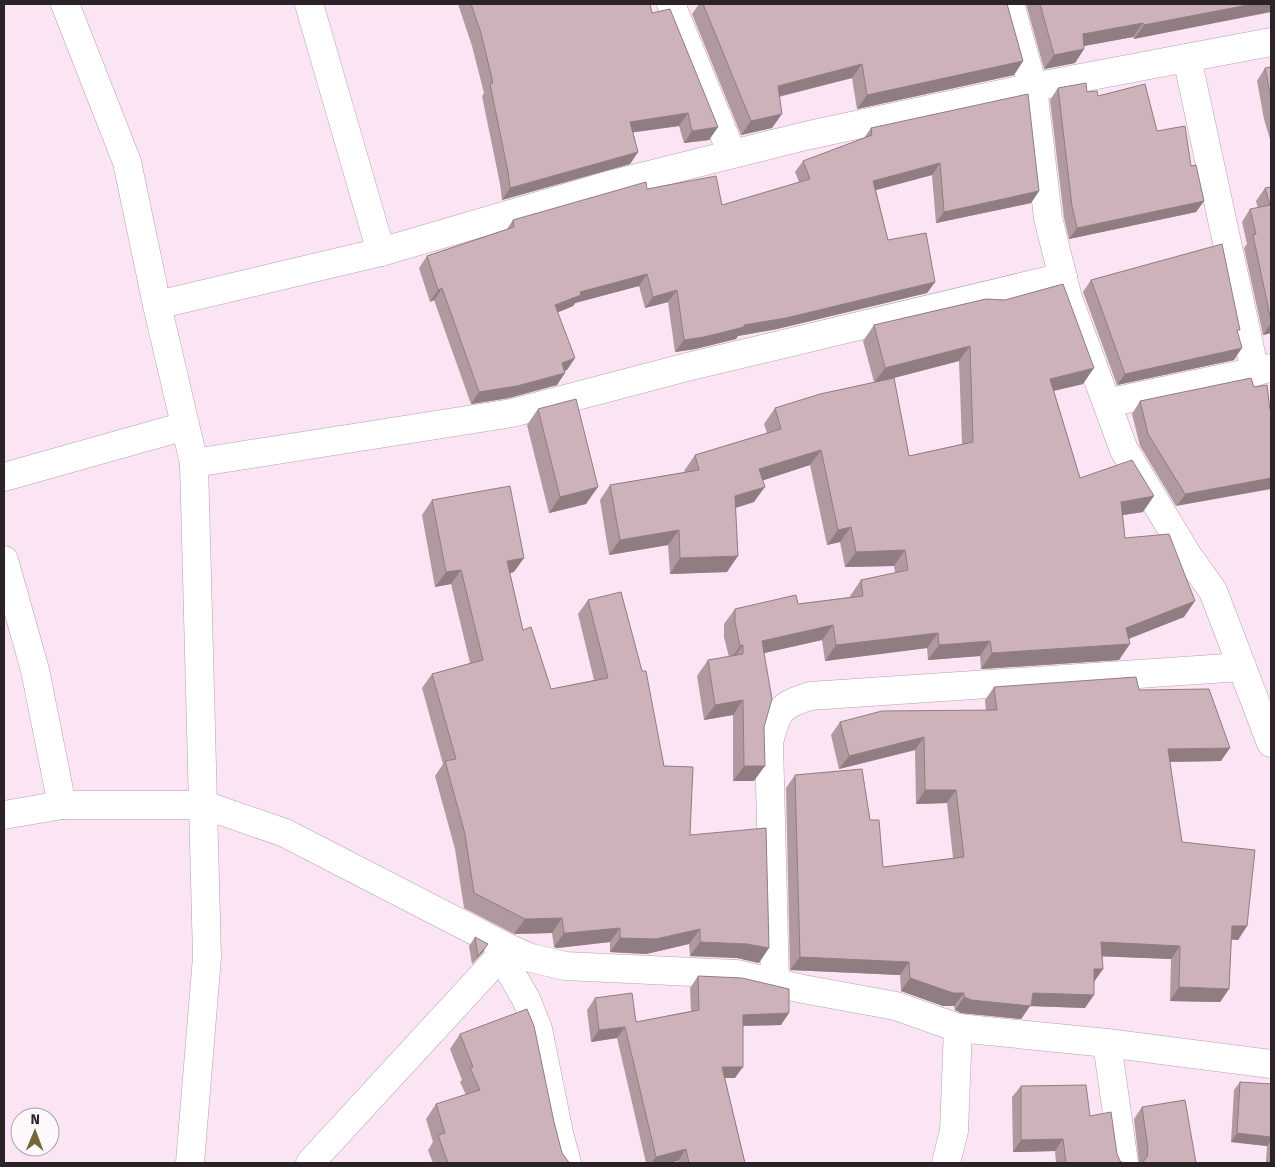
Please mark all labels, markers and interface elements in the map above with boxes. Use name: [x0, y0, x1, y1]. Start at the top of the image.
north arrow: [10, 1107, 60, 1157]
text: N: [30, 1111, 40, 1128]

